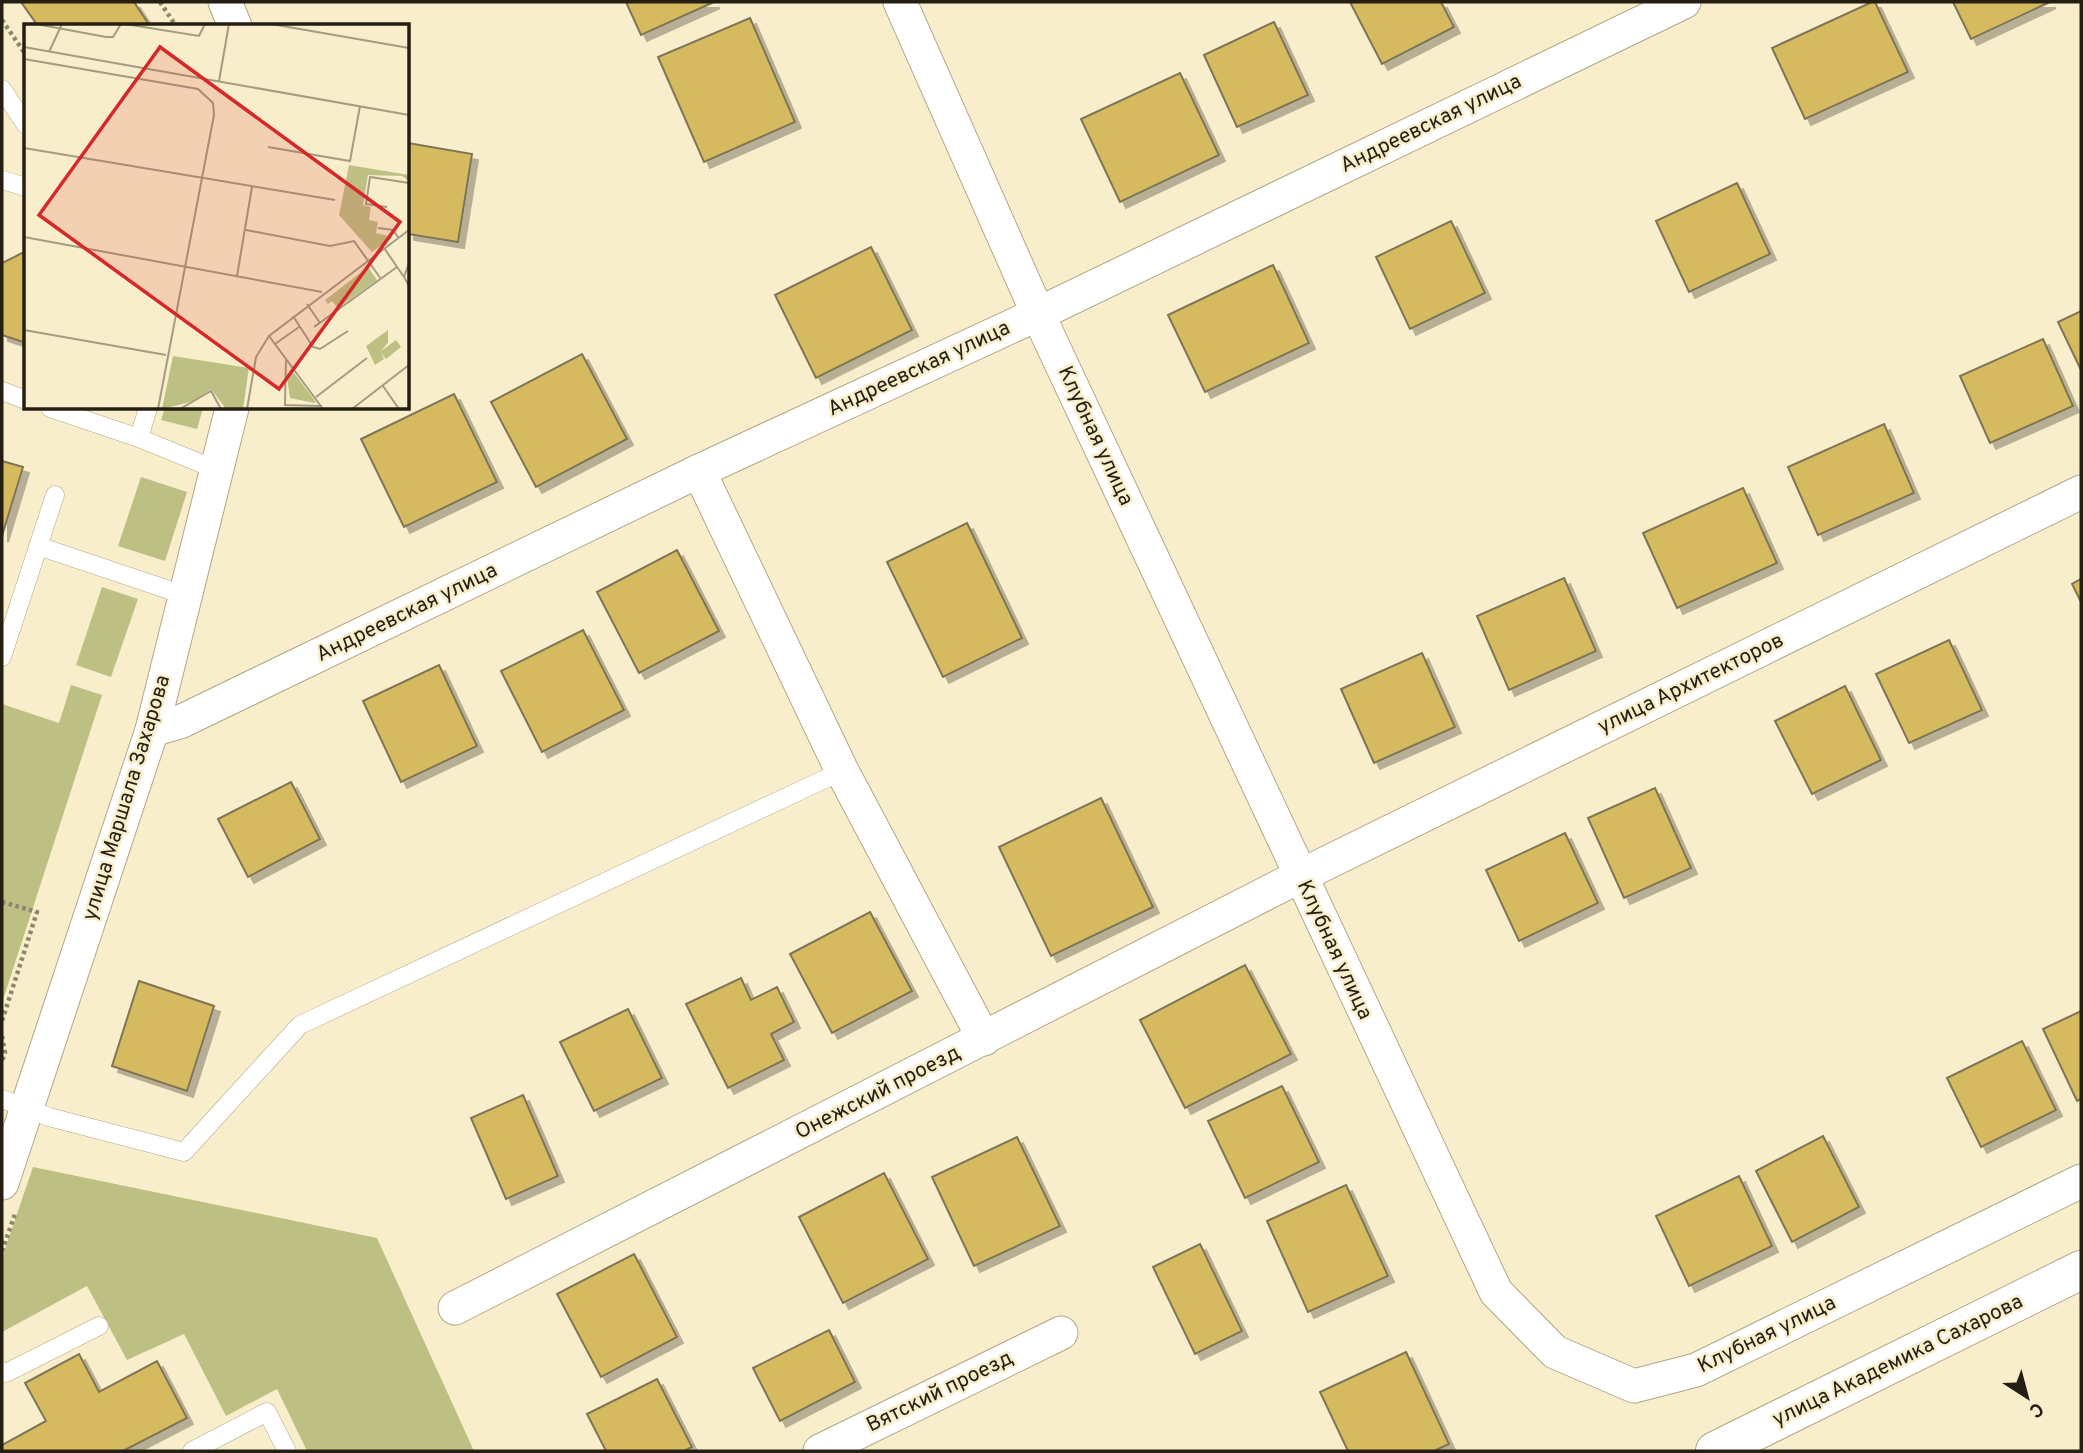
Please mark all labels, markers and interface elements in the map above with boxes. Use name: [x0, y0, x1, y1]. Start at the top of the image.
inset map: [24, 24, 410, 410]
street label: Андреевская улица: [1336, 68, 1526, 180]
street label: Андреевская улица: [823, 315, 1015, 423]
street label: Клубная улица: [1051, 362, 1139, 510]
street label: Андреевская улица: [312, 557, 502, 669]
street label: улица Архитекторов: [1593, 627, 1789, 741]
street label: улица Маршала Захарова: [77, 672, 177, 924]
street label: Клубная улица: [1290, 876, 1378, 1024]
street label: Онежский проезд: [791, 1040, 965, 1146]
street label: улица Академика Сахарова: [1768, 1288, 2028, 1434]
street label: Клубная улица: [1693, 1290, 1841, 1380]
street label: Вятский проезд: [862, 1345, 1018, 1439]
north arrow: [1992, 1362, 2062, 1432]
text: С: [2024, 1396, 2048, 1422]

